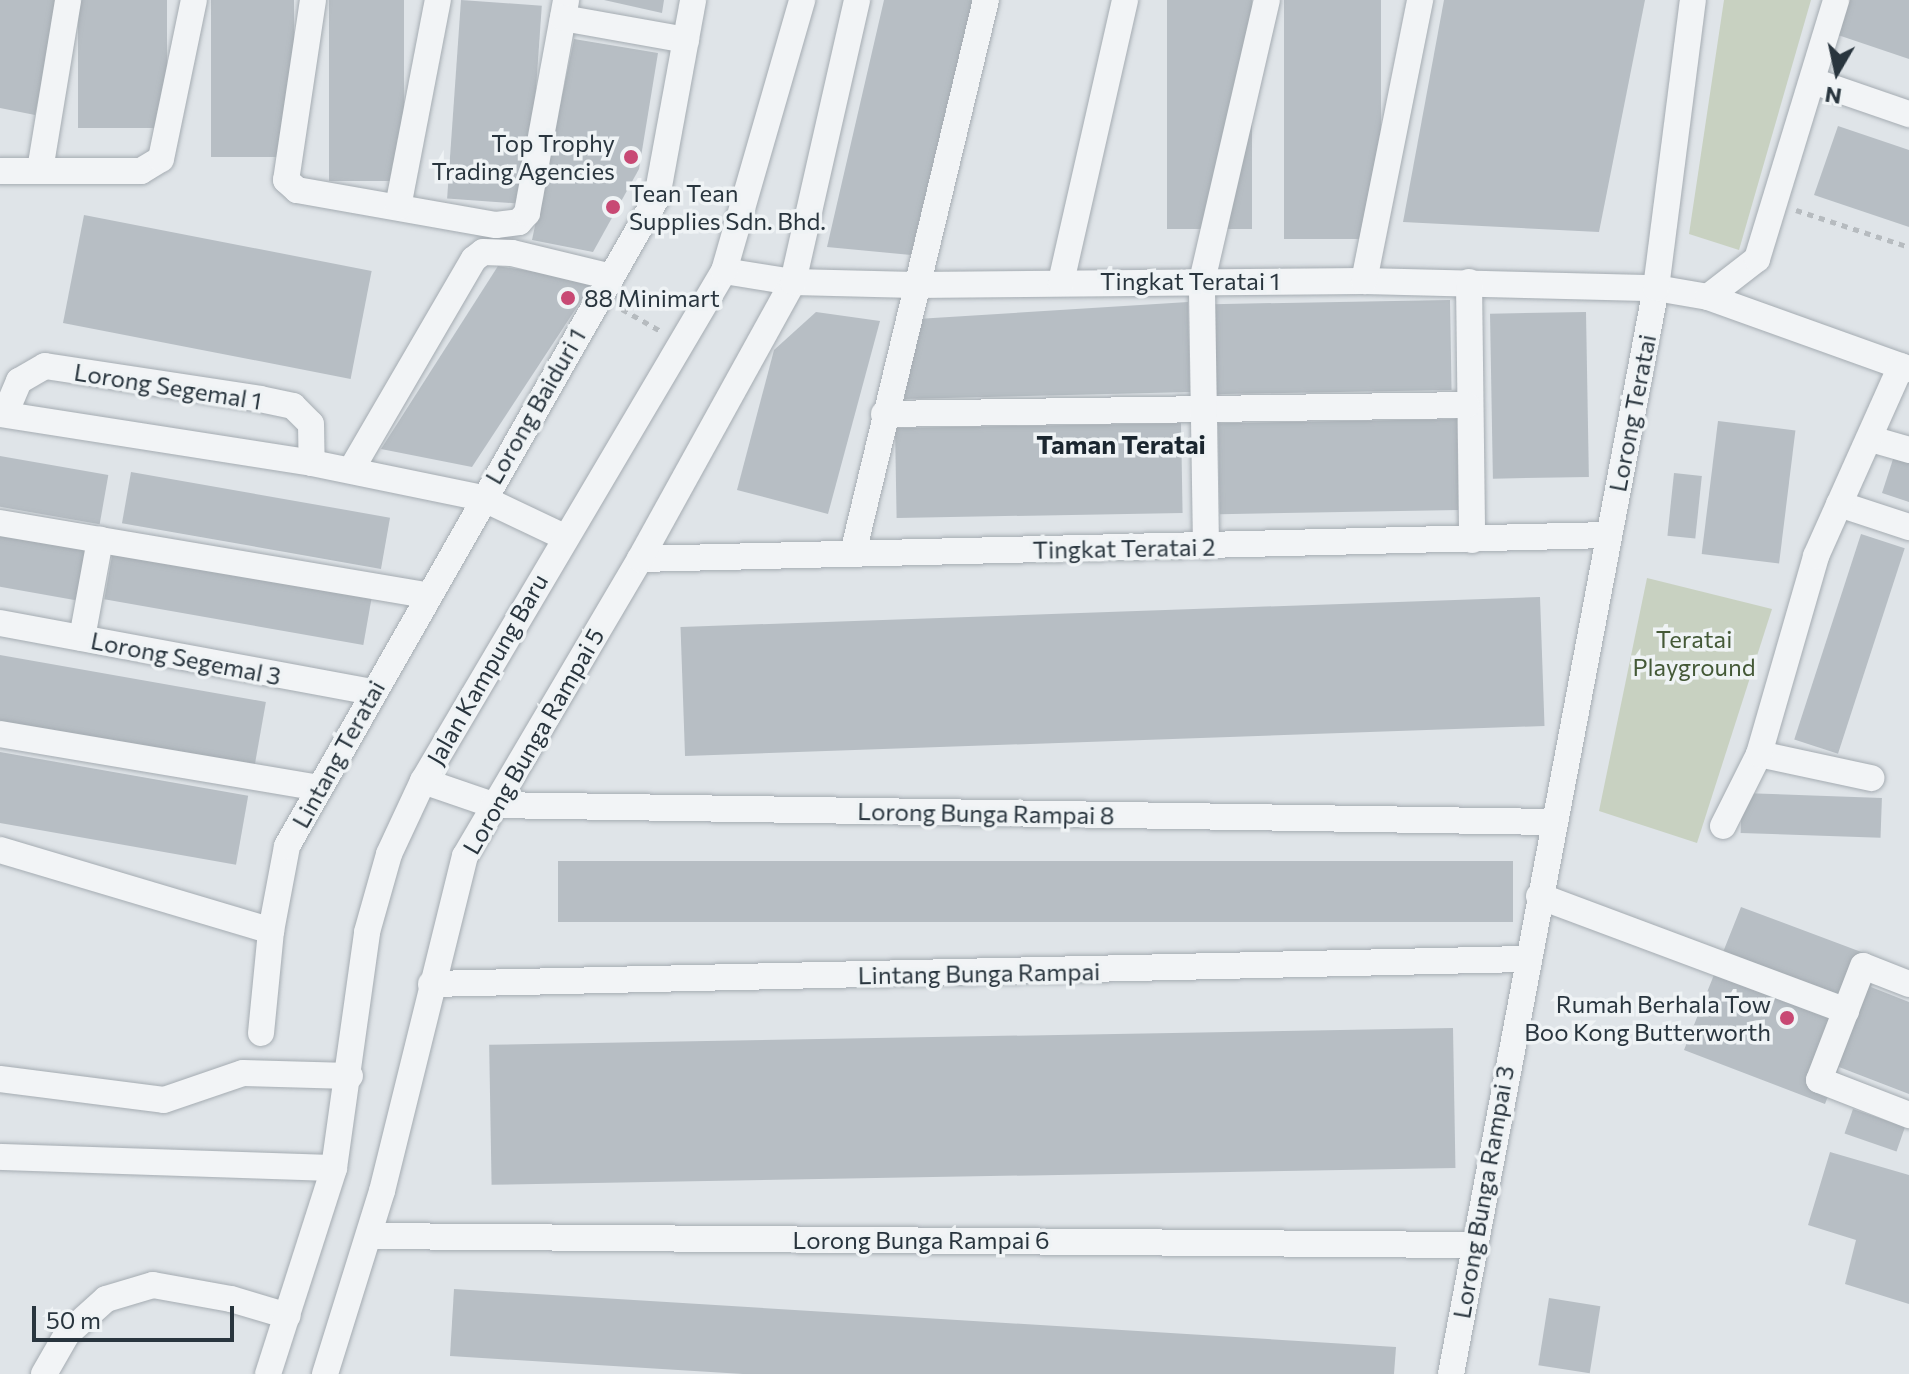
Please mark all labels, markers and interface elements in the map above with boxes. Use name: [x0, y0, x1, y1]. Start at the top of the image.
north arrow: [1797, 32, 1877, 112]
text: N: [1823, 82, 1843, 111]
place label: Top Trophy Trading Agencies: [432, 129, 615, 185]
marker: Top Trophy Trading Agencies: [622, 148, 640, 166]
place label: Tean Tean Supplies Sdn. Bhd.: [629, 179, 826, 235]
marker: Tean Tean Supplies Sdn. Bhd.: [604, 198, 622, 216]
street label: Tingkat Teratai 1: [1100, 267, 1280, 295]
place label: 88 Minimart: [584, 284, 720, 312]
marker: 88 Minimart: [559, 289, 577, 307]
street label: Lorong Baiduri 1: [479, 323, 591, 489]
street label: Lorong Teratai: [1603, 332, 1661, 494]
street label: Lorong Segemal 1: [72, 357, 264, 415]
district label: Taman Teratai: [1036, 428, 1206, 460]
street label: Tingkat Teratai 2: [1032, 532, 1216, 564]
street label: Jalan Kampung Baru: [420, 568, 554, 770]
street label: Lorong Bunga Rampai 5: [456, 623, 610, 859]
street label: Lorong Segemal 3: [89, 625, 283, 691]
park label: Teratai Playground: [1632, 625, 1756, 681]
street label: Lintang Teratai: [286, 675, 390, 833]
street label: Lorong Bunga Rampai 8: [857, 796, 1115, 830]
street label: Lintang Bunga Rampai: [858, 956, 1100, 990]
place label: Rumah Berhala Tow Boo Kong Butterworth: [1524, 990, 1771, 1046]
marker: Rumah Berhala Tow Boo Kong Butterworth: [1778, 1009, 1796, 1027]
street label: Lorong Bunga Rampai 3: [1447, 1063, 1519, 1321]
street label: Lorong Bunga Rampai 6: [792, 1226, 1050, 1254]
scale bar: [36, 1290, 238, 1340]
text: 50 m: [46, 1305, 101, 1334]

